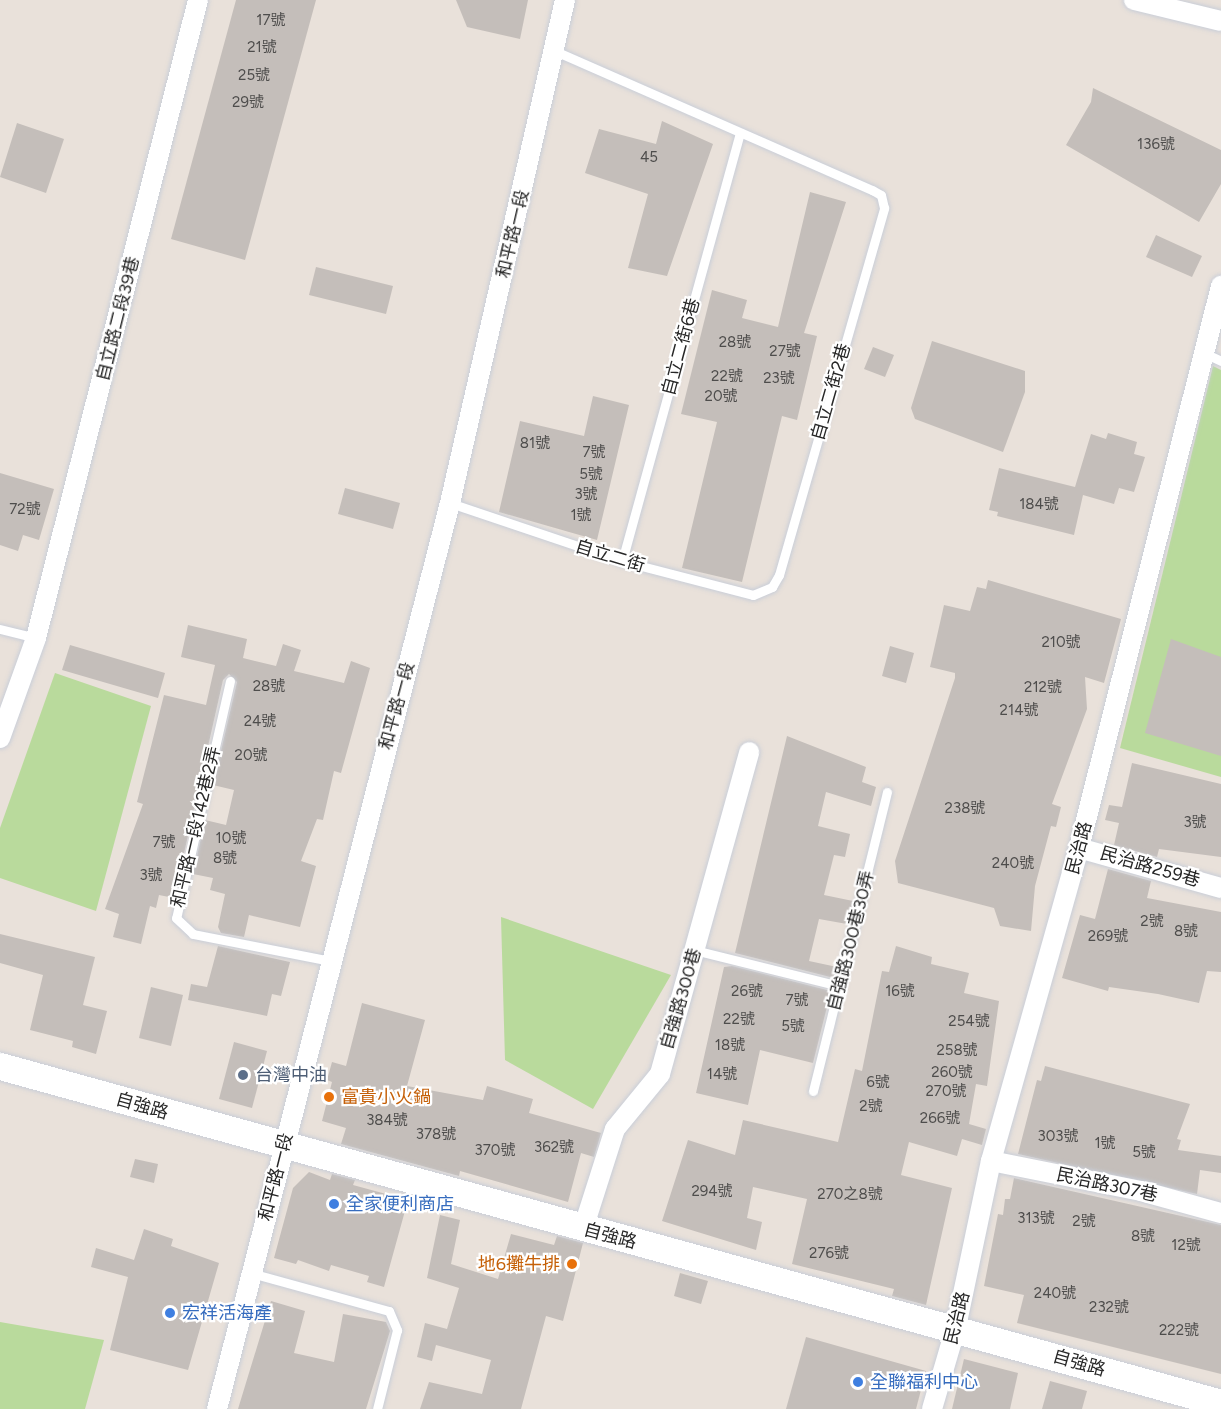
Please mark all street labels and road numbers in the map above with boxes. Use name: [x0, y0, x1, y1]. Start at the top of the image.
street label: 和平路一段: [492, 188, 534, 280]
street label: 自立路二段39巷: [92, 254, 144, 384]
street label: 自立二街6巷: [658, 296, 704, 398]
street label: 自立二街2巷: [807, 341, 855, 443]
street label: 自立二街: [572, 535, 648, 577]
street label: 和平路一段: [375, 660, 419, 752]
street label: 和平路一段142巷2弄: [167, 744, 225, 910]
street label: 民治路: [1062, 819, 1096, 877]
street label: 民治路259巷: [1098, 842, 1202, 892]
street label: 自強路300巷30弄: [823, 868, 879, 1014]
street label: 自強路300巷: [656, 946, 706, 1052]
street label: 自強路: [113, 1088, 171, 1124]
street label: 和平路一段: [255, 1131, 297, 1223]
street label: 民治路307巷: [1054, 1164, 1160, 1206]
street label: 自強路: [581, 1219, 639, 1253]
street label: 民治路: [940, 1289, 974, 1347]
street label: 自強路: [1050, 1345, 1108, 1381]

